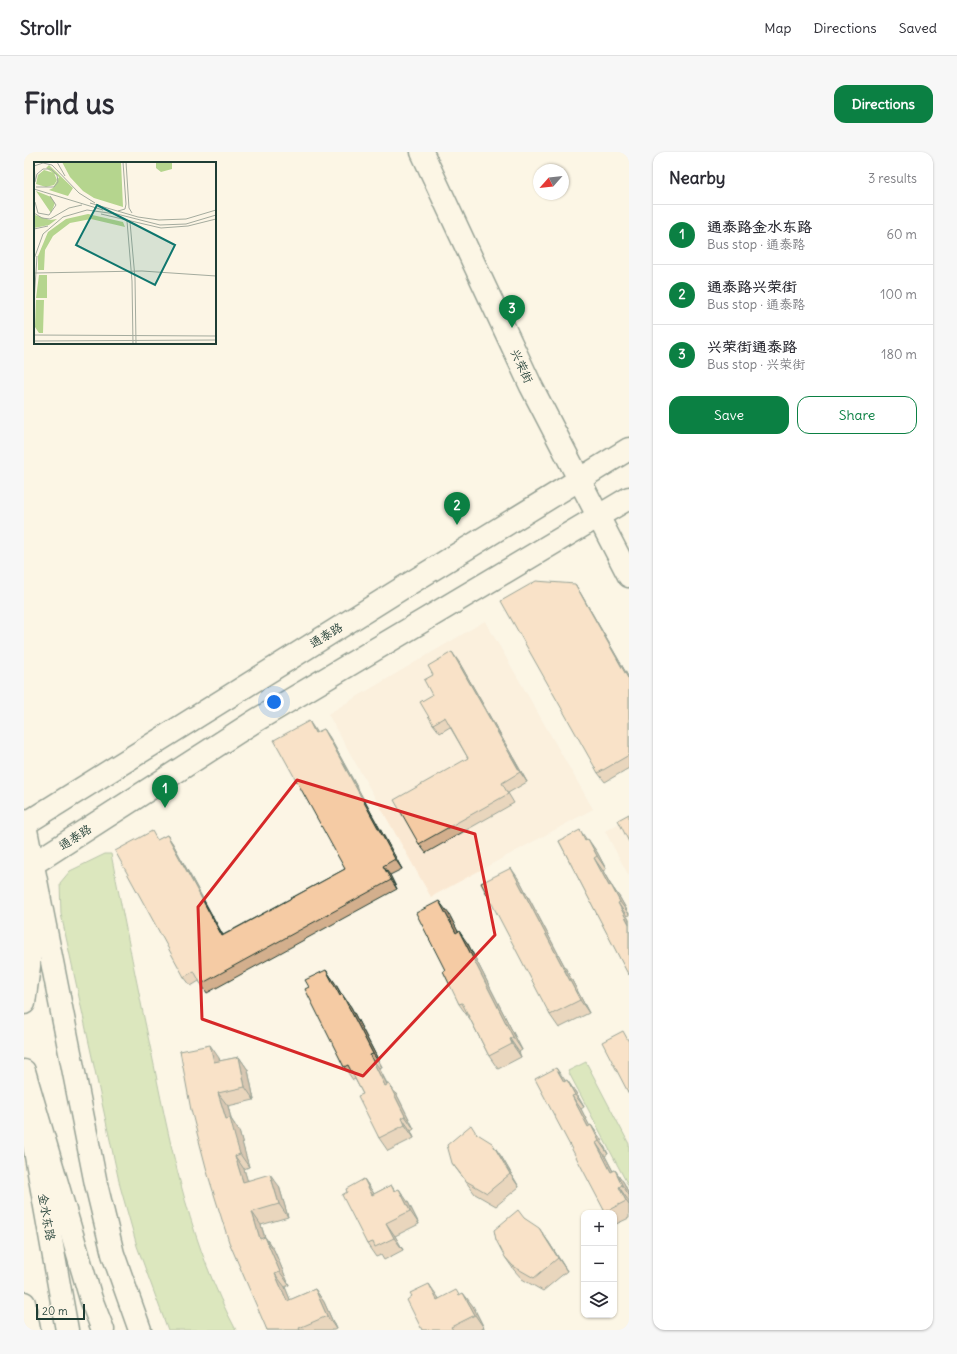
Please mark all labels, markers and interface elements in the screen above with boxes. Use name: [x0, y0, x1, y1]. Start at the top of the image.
text: Strollr: [20, 16, 71, 40]
text: Map: [764, 19, 791, 37]
text: Directions: [813, 19, 877, 37]
text: Saved: [899, 19, 937, 37]
button: Directions: [834, 85, 933, 123]
text: Find us: [24, 86, 115, 122]
inset map: [34, 162, 216, 344]
north arrow: [533, 164, 569, 200]
text: Nearby: [669, 167, 725, 189]
text: 3 results: [868, 170, 917, 187]
text: 通泰路金水东路: [707, 217, 812, 236]
text: 1: [679, 226, 685, 243]
text: 60 m: [886, 226, 917, 243]
text: Bus stop · 通泰路: [707, 236, 805, 253]
text: 通泰路兴荣街: [707, 277, 797, 296]
text: 2: [678, 286, 686, 303]
text: 100 m: [880, 286, 917, 303]
pin: 3: [499, 295, 525, 328]
text: Bus stop · 通泰路: [707, 296, 805, 313]
text: 兴荣街通泰路: [707, 337, 797, 356]
text: 3: [678, 346, 686, 363]
text: 180 m: [881, 346, 917, 363]
street label: 兴荣街: [508, 347, 536, 385]
text: Bus stop · 兴荣街: [707, 356, 805, 373]
button: Save: [669, 396, 789, 434]
button: Share: [797, 396, 917, 434]
pin: 2: [444, 492, 470, 525]
street label: 通泰路: [307, 619, 345, 651]
your location: [264, 692, 284, 712]
pin: 1: [152, 775, 178, 808]
street label: 通泰路: [56, 821, 94, 853]
street label: 金水东路: [35, 1192, 59, 1242]
map controls: [581, 1210, 617, 1318]
button: +: [581, 1210, 617, 1246]
button: −: [581, 1246, 617, 1282]
button: layers: [581, 1282, 617, 1318]
scale bar: [36, 1302, 85, 1321]
text: 20 m: [42, 1304, 68, 1318]

